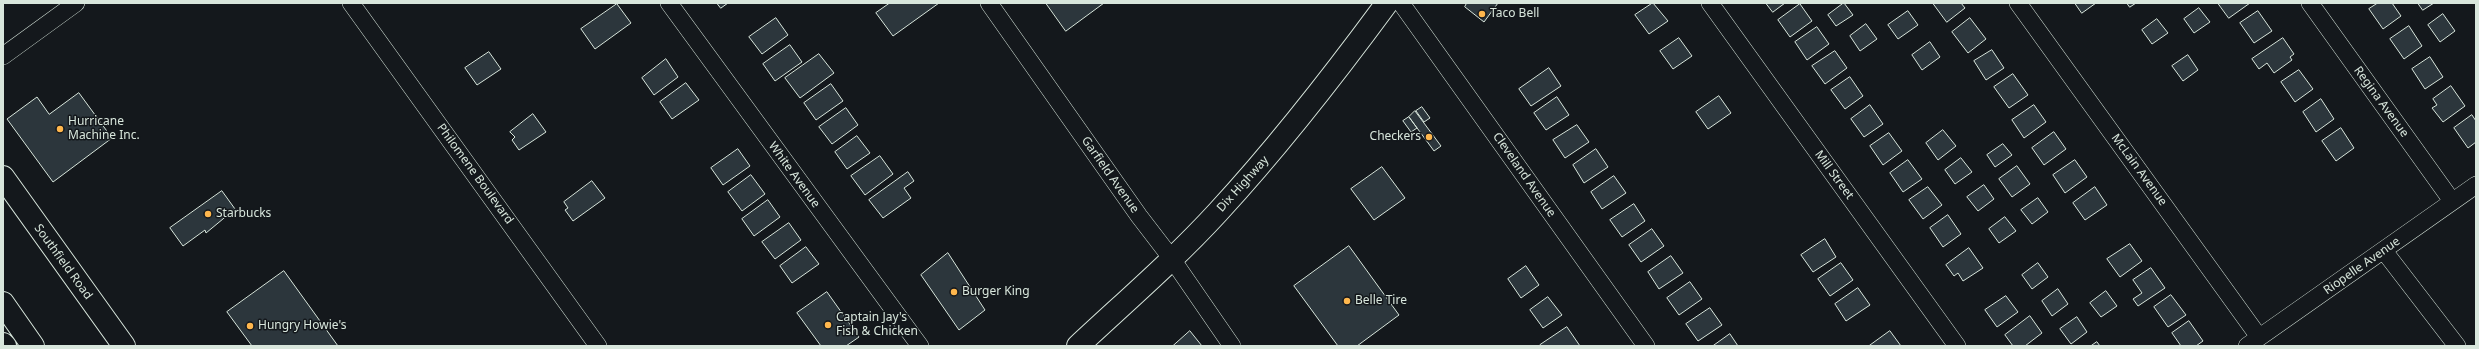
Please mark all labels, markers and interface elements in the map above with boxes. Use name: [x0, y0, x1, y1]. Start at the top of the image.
place label: Taco Bell: [1490, 7, 1539, 21]
marker: Taco Bell: [1477, 9, 1487, 19]
street label: Regina Avenue: [2350, 64, 2412, 140]
place label: Hurricane Machine Inc.: [68, 115, 140, 143]
street label: Philomene Boulevard: [434, 121, 516, 227]
marker: Hurricane Machine Inc.: [55, 124, 65, 134]
place label: Checkers: [1370, 130, 1421, 144]
street label: Cleveland Avenue: [1489, 130, 1559, 220]
street label: McLain Avenue: [2108, 131, 2170, 209]
marker: Checkers: [1424, 132, 1434, 142]
street label: Garfield Avenue: [1078, 134, 1142, 216]
street label: White Avenue: [765, 139, 823, 211]
street label: Mill Street: [1811, 148, 1857, 202]
street label: Dix Highway: [1214, 153, 1272, 215]
place label: Starbucks: [216, 207, 271, 221]
marker: Starbucks: [203, 209, 213, 219]
street label: Southfield Road: [31, 222, 95, 302]
street label: Riopelle Avenue: [2321, 234, 2403, 298]
place label: Burger King: [962, 285, 1030, 299]
marker: Burger King: [949, 287, 959, 297]
place label: Belle Tire: [1355, 294, 1407, 308]
marker: Belle Tire: [1342, 296, 1352, 306]
place label: Captain Jay's Fish & Chicken: [836, 311, 918, 339]
place label: Hungry Howie's: [258, 319, 346, 333]
marker: Captain Jay's Fish & Chicken: [823, 320, 833, 330]
marker: Hungry Howie's: [245, 321, 255, 331]

